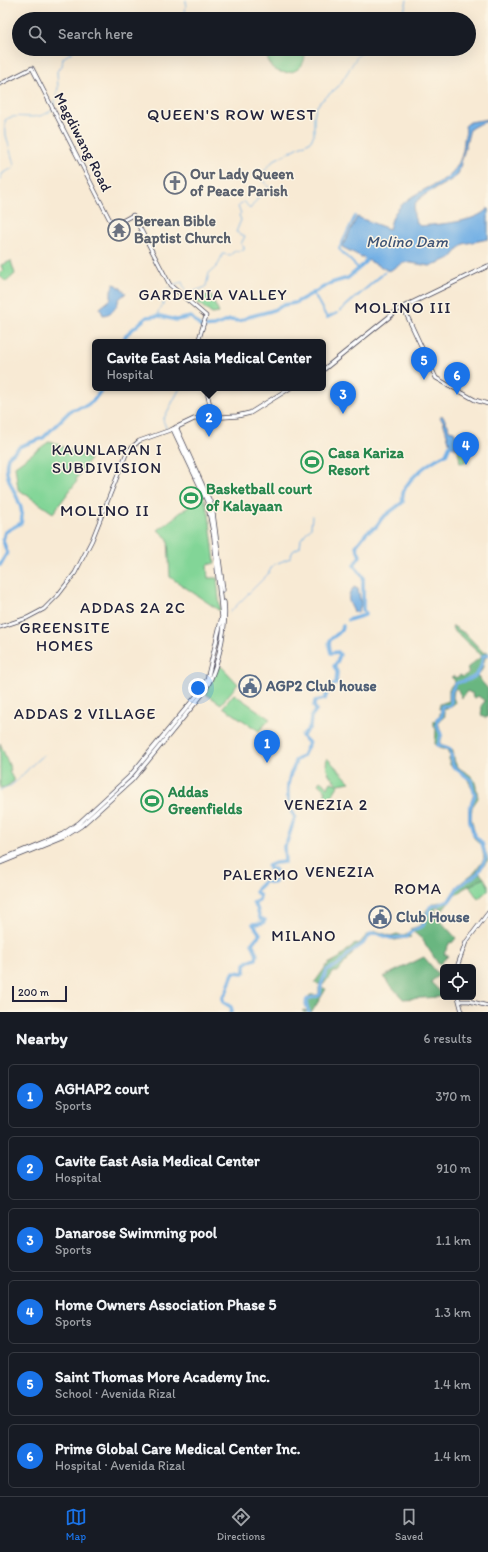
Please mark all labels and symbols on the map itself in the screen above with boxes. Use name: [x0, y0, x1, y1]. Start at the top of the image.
street label: Magdiwang Road: [50, 89, 116, 195]
district label: QUEEN'S ROW WEST: [147, 104, 317, 124]
place label: Our Lady Queen of Peace Parish: [190, 165, 294, 200]
church icon: Our Lady Queen of Peace Parish: [162, 170, 188, 196]
place label: Berean Bible Baptist Church: [134, 212, 231, 248]
temple icon: Berean Bible Baptist Church: [106, 217, 132, 243]
water label: Molino Dam: [366, 232, 449, 251]
district label: GARDENIA VALLEY: [138, 285, 288, 304]
district label: MOLINO III: [354, 297, 452, 317]
pin: 5: [411, 347, 437, 380]
pin: 6: [444, 362, 470, 395]
pin: 3: [330, 381, 356, 414]
pin: 2: [196, 404, 222, 437]
pin: 4: [453, 432, 479, 465]
district label: KAUNLARAN I SUBDIVISION: [51, 440, 163, 477]
place label: Casa Kariza Resort: [328, 444, 405, 479]
sports icon: Casa Kariza Resort: [299, 449, 325, 475]
place label: Basketball court of Kalayaan: [206, 480, 313, 516]
sports icon: Basketball court of Kalayaan: [178, 485, 204, 511]
district label: MOLINO II: [60, 500, 150, 520]
district label: ADDAS 2A 2C: [80, 598, 186, 617]
district label: GREENSITE HOMES: [20, 618, 110, 655]
public building icon: AGP2 Club house: [237, 673, 263, 699]
place label: AGP2 Club house: [265, 677, 377, 695]
your location: [188, 678, 208, 698]
district label: ADDAS 2 VILLAGE: [14, 704, 156, 723]
pin: 1: [254, 730, 280, 763]
place label: Addas Greenfields: [167, 783, 243, 818]
sports icon: Addas Greenfields: [139, 788, 165, 814]
district label: VENEZIA 2: [284, 795, 368, 814]
district label: VENEZIA: [305, 862, 375, 881]
district label: PALERMO: [223, 865, 299, 884]
district label: ROMA: [394, 879, 442, 898]
public building icon: Club House: [367, 904, 393, 930]
place label: Club House: [396, 908, 470, 926]
district label: MILANO: [271, 926, 337, 945]
scale bar: [12, 984, 67, 1003]

